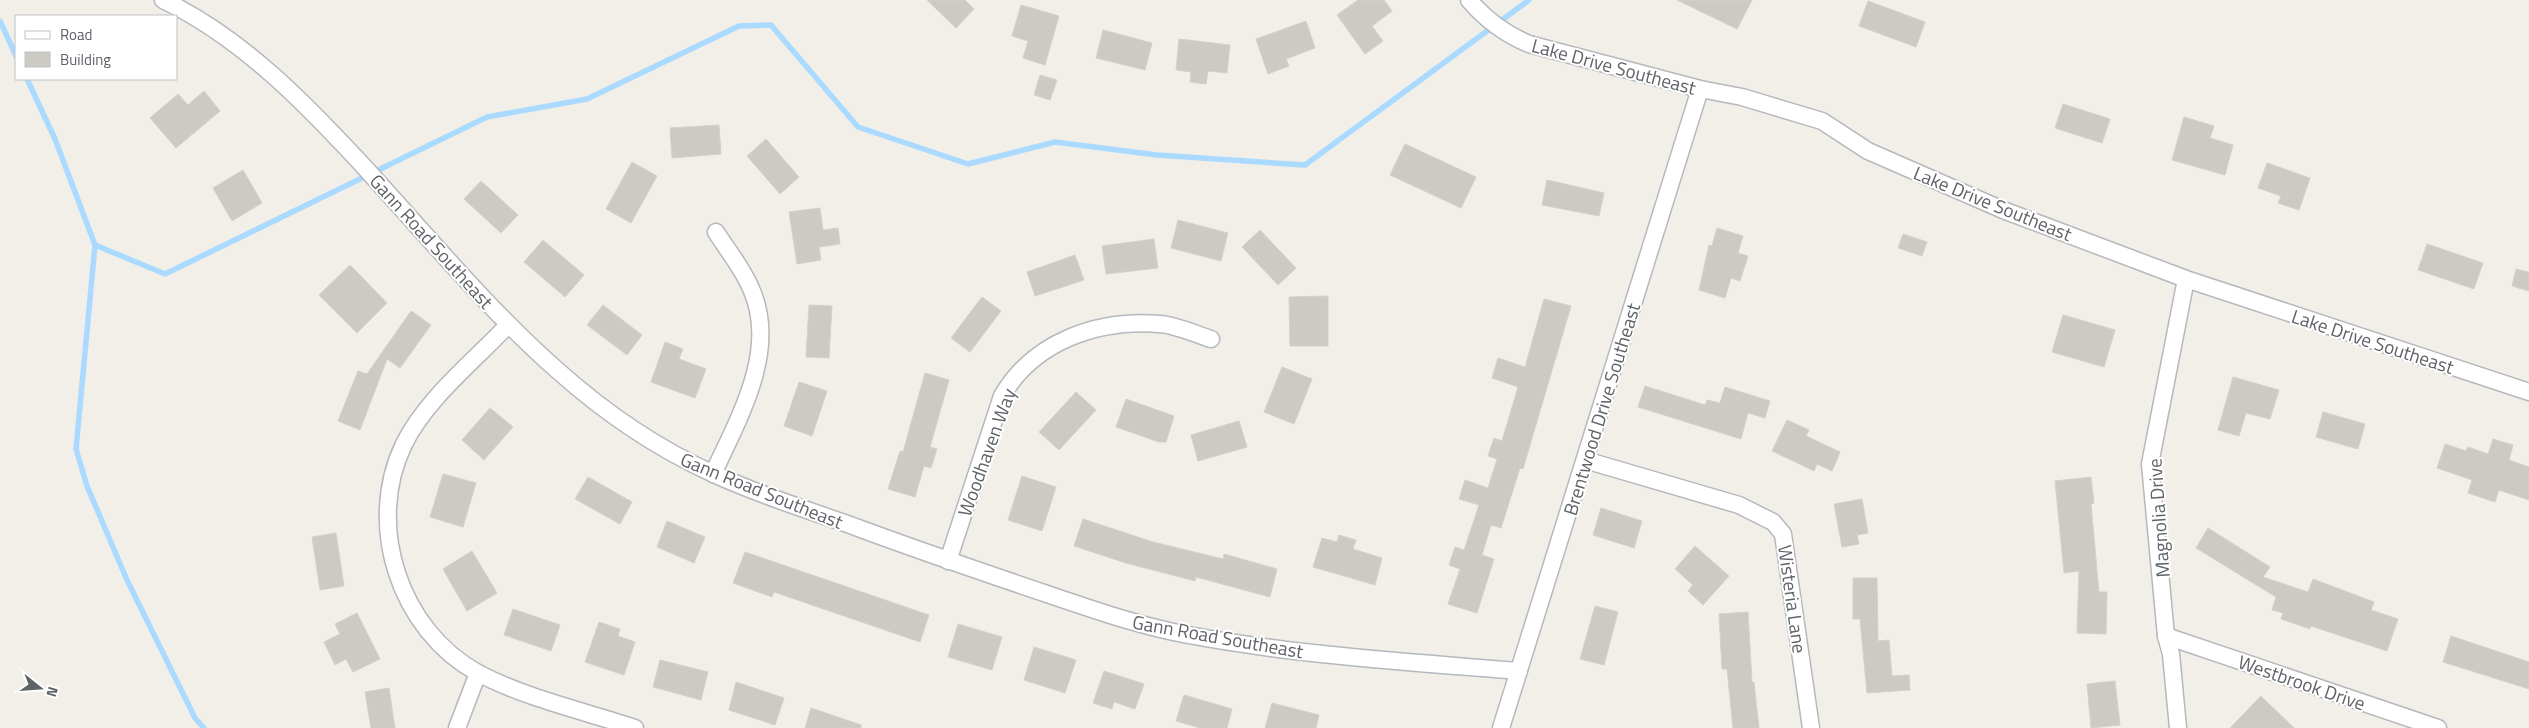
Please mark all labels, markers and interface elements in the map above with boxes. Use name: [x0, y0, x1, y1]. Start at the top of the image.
legend: [15, 15, 178, 80]
text: Road: [60, 23, 92, 46]
street label: Lake Drive Southeast: [1529, 30, 1700, 102]
text: Building: [60, 48, 111, 71]
street label: Lake Drive Southeast: [1909, 158, 2077, 248]
street label: Gann Road Southeast: [363, 167, 501, 315]
street label: Brentwood Drive Southeast: [1555, 299, 1647, 519]
street label: Lake Drive Southeast: [2288, 301, 2458, 381]
street label: Woodhaven Way: [949, 384, 1023, 520]
street label: Gann Road Southeast: [676, 444, 848, 536]
street label: Magnolia Drive: [2139, 457, 2177, 579]
street label: Wisteria Lane: [1771, 543, 1815, 655]
street label: Gann Road Southeast: [1130, 607, 1306, 665]
street label: Westbrook Drive: [2234, 647, 2370, 717]
north arrow: [15, 663, 65, 713]
text: N: [41, 684, 64, 700]

